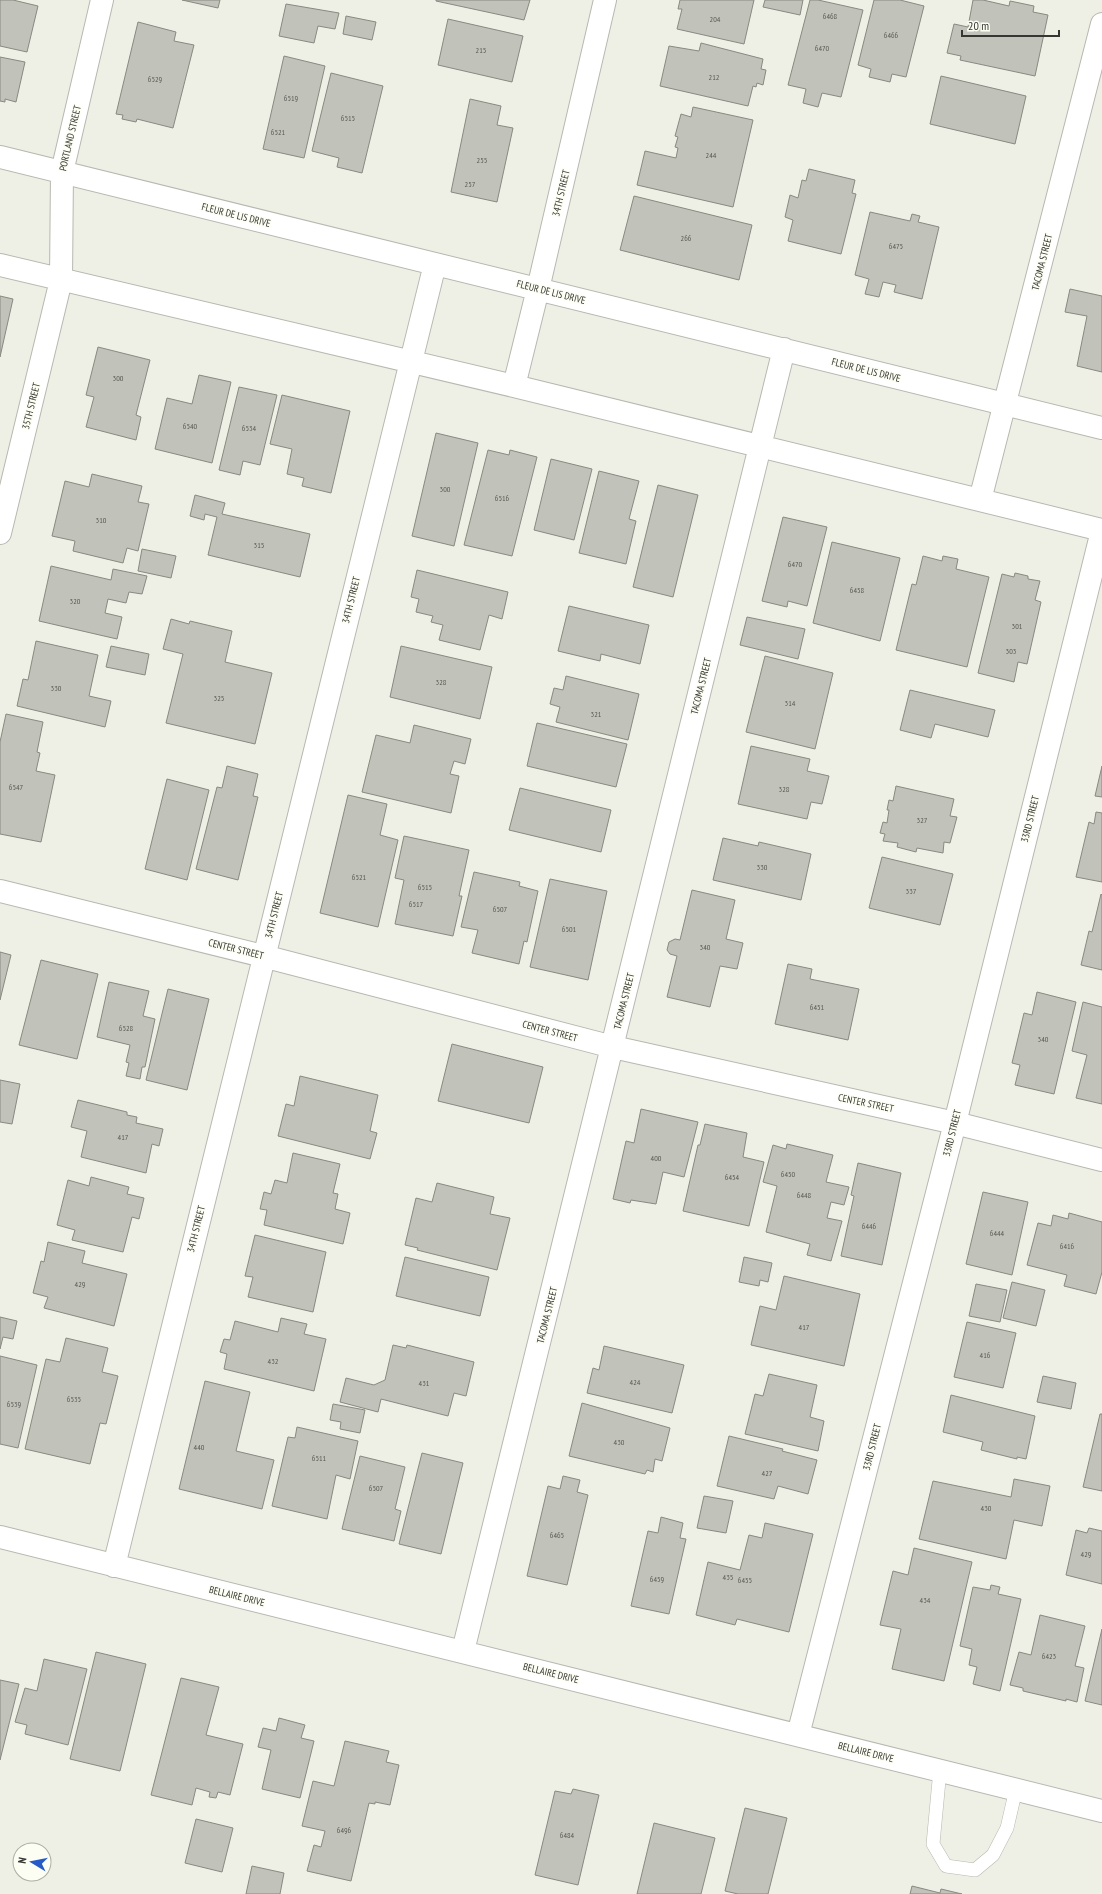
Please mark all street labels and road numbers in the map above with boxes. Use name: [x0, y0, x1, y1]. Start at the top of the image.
street label: PORTLAND STREET: [56, 103, 84, 172]
street label: 34TH STREET: [549, 168, 573, 218]
street label: FLEUR DE LIS DRIVE: [200, 200, 272, 230]
street label: TACOMA STREET: [1029, 232, 1055, 292]
street label: FLEUR DE LIS DRIVE: [515, 277, 587, 307]
street label: FLEUR DE LIS DRIVE: [830, 355, 902, 385]
street label: 35TH STREET: [19, 381, 43, 431]
street label: 34TH STREET: [339, 575, 363, 625]
street label: TACOMA STREET: [688, 656, 714, 716]
street label: 33RD STREET: [1018, 794, 1042, 844]
street label: 34TH STREET: [262, 890, 286, 940]
street label: CENTER STREET: [207, 936, 266, 962]
street label: TACOMA STREET: [611, 971, 637, 1031]
street label: CENTER STREET: [521, 1017, 579, 1045]
street label: CENTER STREET: [837, 1091, 896, 1115]
street label: 33RD STREET: [940, 1108, 964, 1158]
street label: 34TH STREET: [184, 1204, 208, 1254]
street label: TACOMA STREET: [534, 1285, 560, 1345]
street label: 33RD STREET: [860, 1422, 884, 1472]
street label: BELLAIRE DRIVE: [208, 1583, 266, 1609]
street label: BELLAIRE DRIVE: [522, 1660, 580, 1686]
street label: BELLAIRE DRIVE: [837, 1739, 895, 1765]

